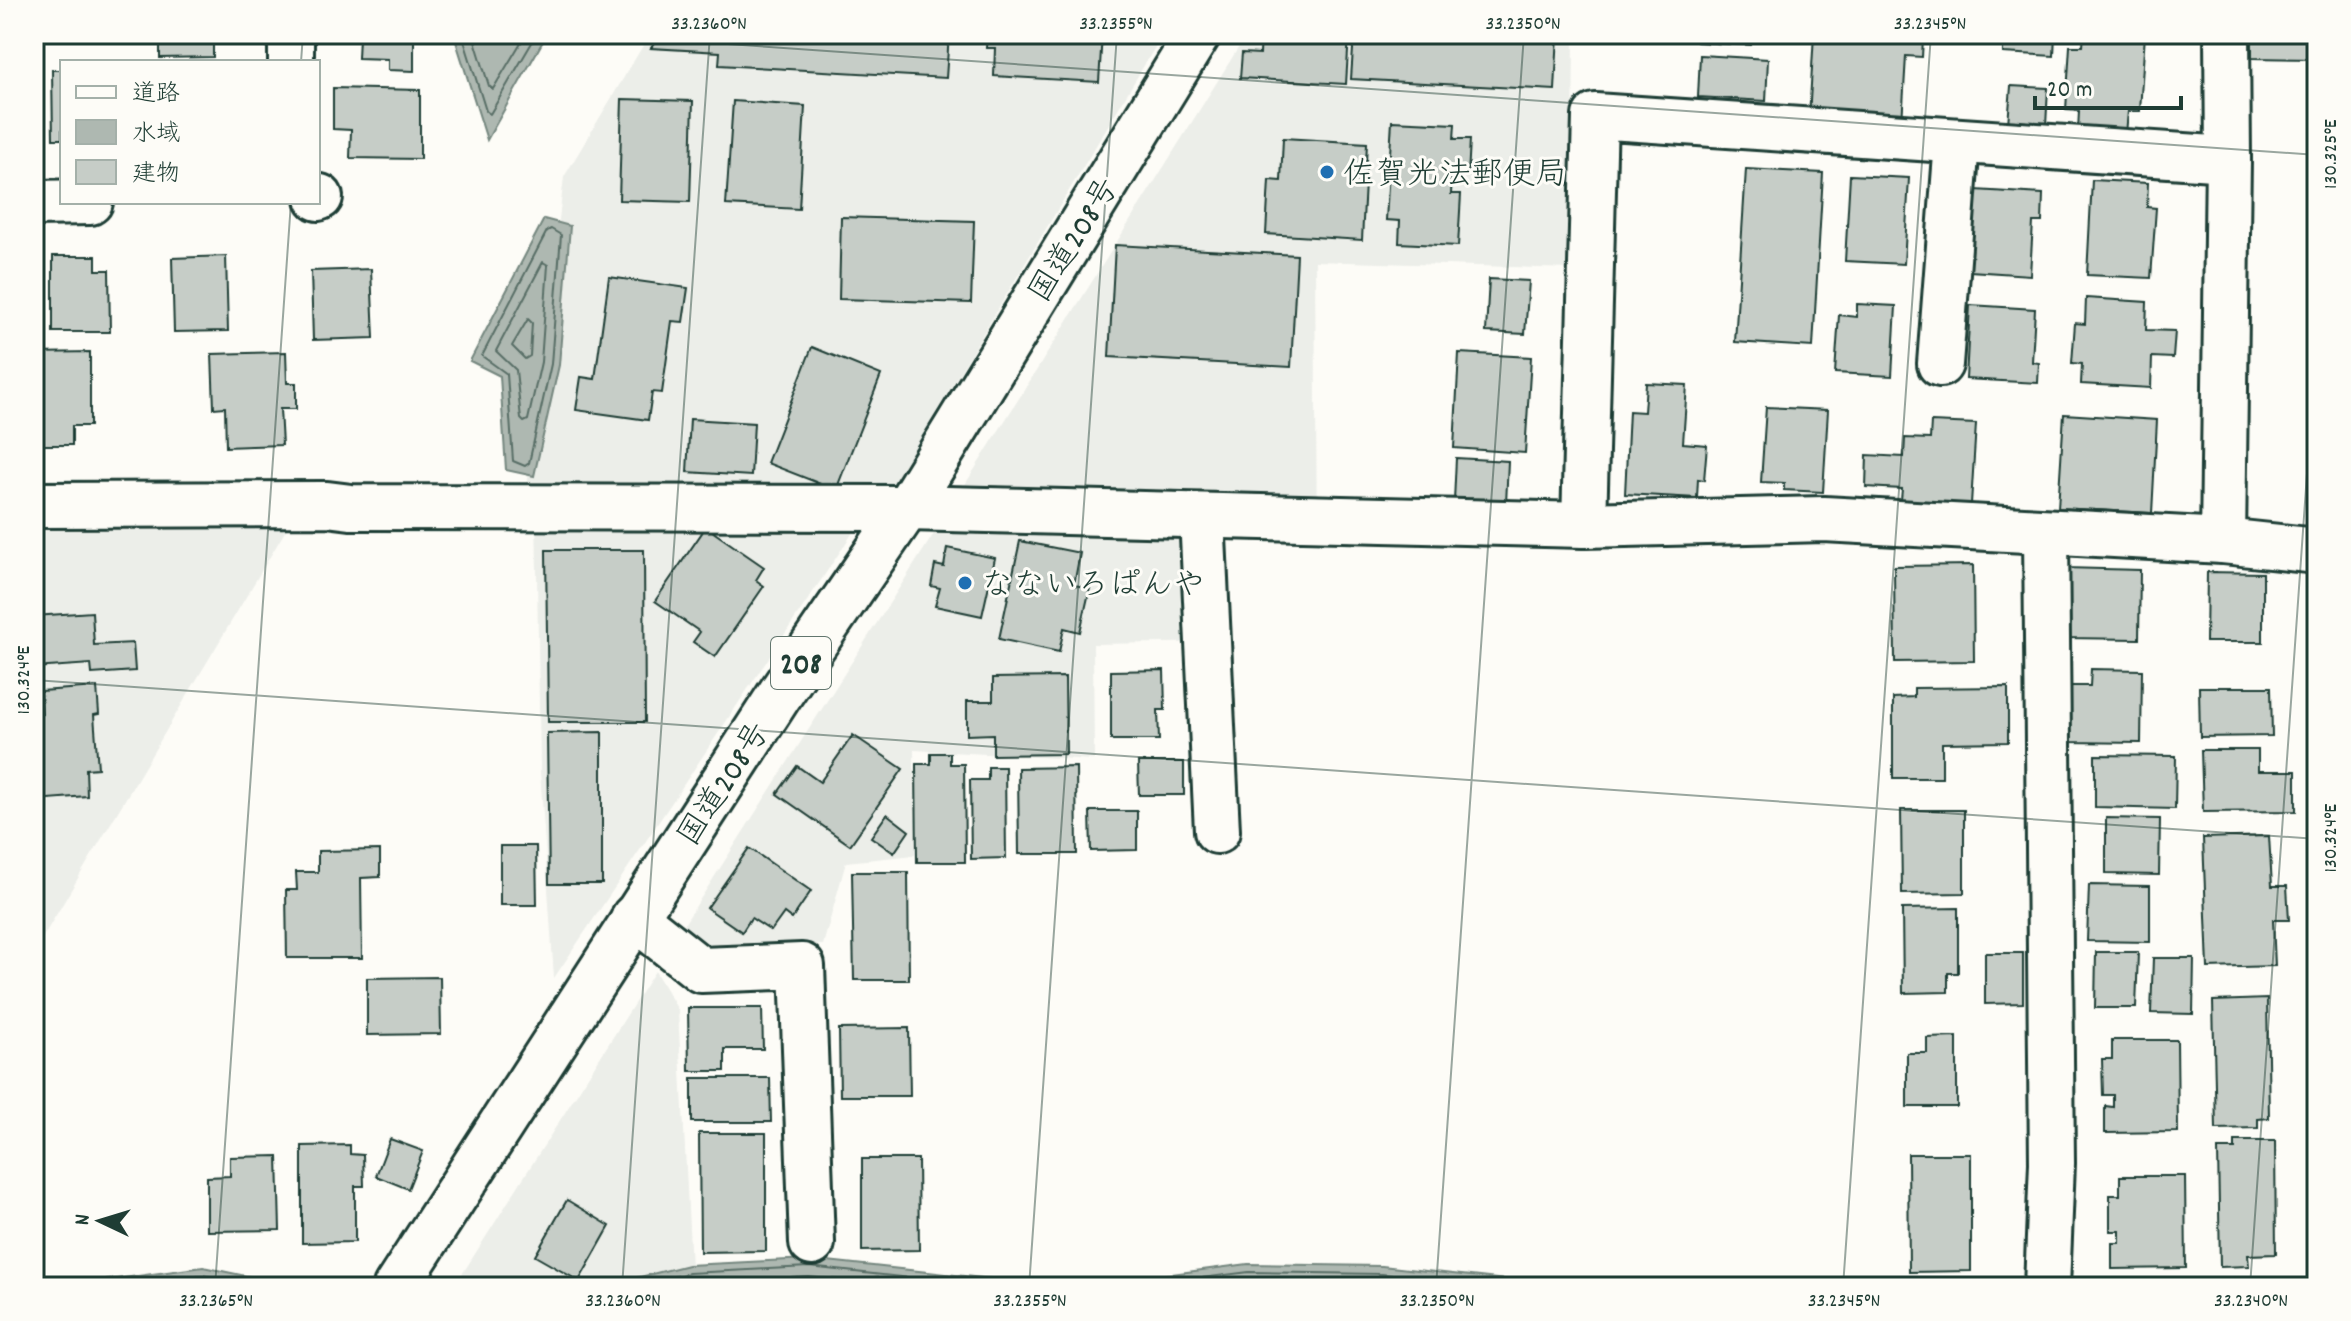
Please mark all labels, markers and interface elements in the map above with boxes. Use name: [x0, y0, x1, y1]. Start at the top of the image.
text: 33.2360°N: [671, 11, 747, 39]
text: 33.2355°N: [1079, 11, 1153, 39]
text: 33.2350°N: [1485, 11, 1561, 39]
text: 33.2345°N: [1894, 11, 1966, 39]
legend: [60, 60, 320, 204]
scale bar: [2035, 60, 2181, 110]
text: 20 m: [2047, 74, 2093, 108]
text: 道路: [132, 78, 180, 112]
text: 水域: [132, 118, 180, 152]
text: 130.325°E: [2318, 119, 2346, 189]
place label: 佐賀光法郵便局: [1343, 154, 1567, 200]
text: 建物: [132, 158, 180, 192]
marker: 佐賀光法郵便局: [1318, 163, 1336, 181]
street label: 国道208号: [1020, 170, 1133, 313]
place label: なないろぱんや: [981, 565, 1205, 611]
marker: なないろぱんや: [956, 574, 974, 592]
road number: 208: [771, 637, 831, 689]
text: 130.324°E: [11, 646, 39, 714]
street label: 国道208号: [669, 714, 784, 857]
text: 130.324°E: [2318, 804, 2346, 872]
north arrow: [60, 1181, 140, 1261]
text: N: [68, 1213, 99, 1226]
text: 33.2365°N: [179, 1288, 253, 1316]
text: 33.2360°N: [585, 1288, 661, 1316]
text: 33.2355°N: [993, 1288, 1067, 1316]
text: 33.2350°N: [1399, 1288, 1475, 1316]
text: 33.2345°N: [1808, 1288, 1880, 1316]
text: 33.2340°N: [2214, 1288, 2288, 1316]

